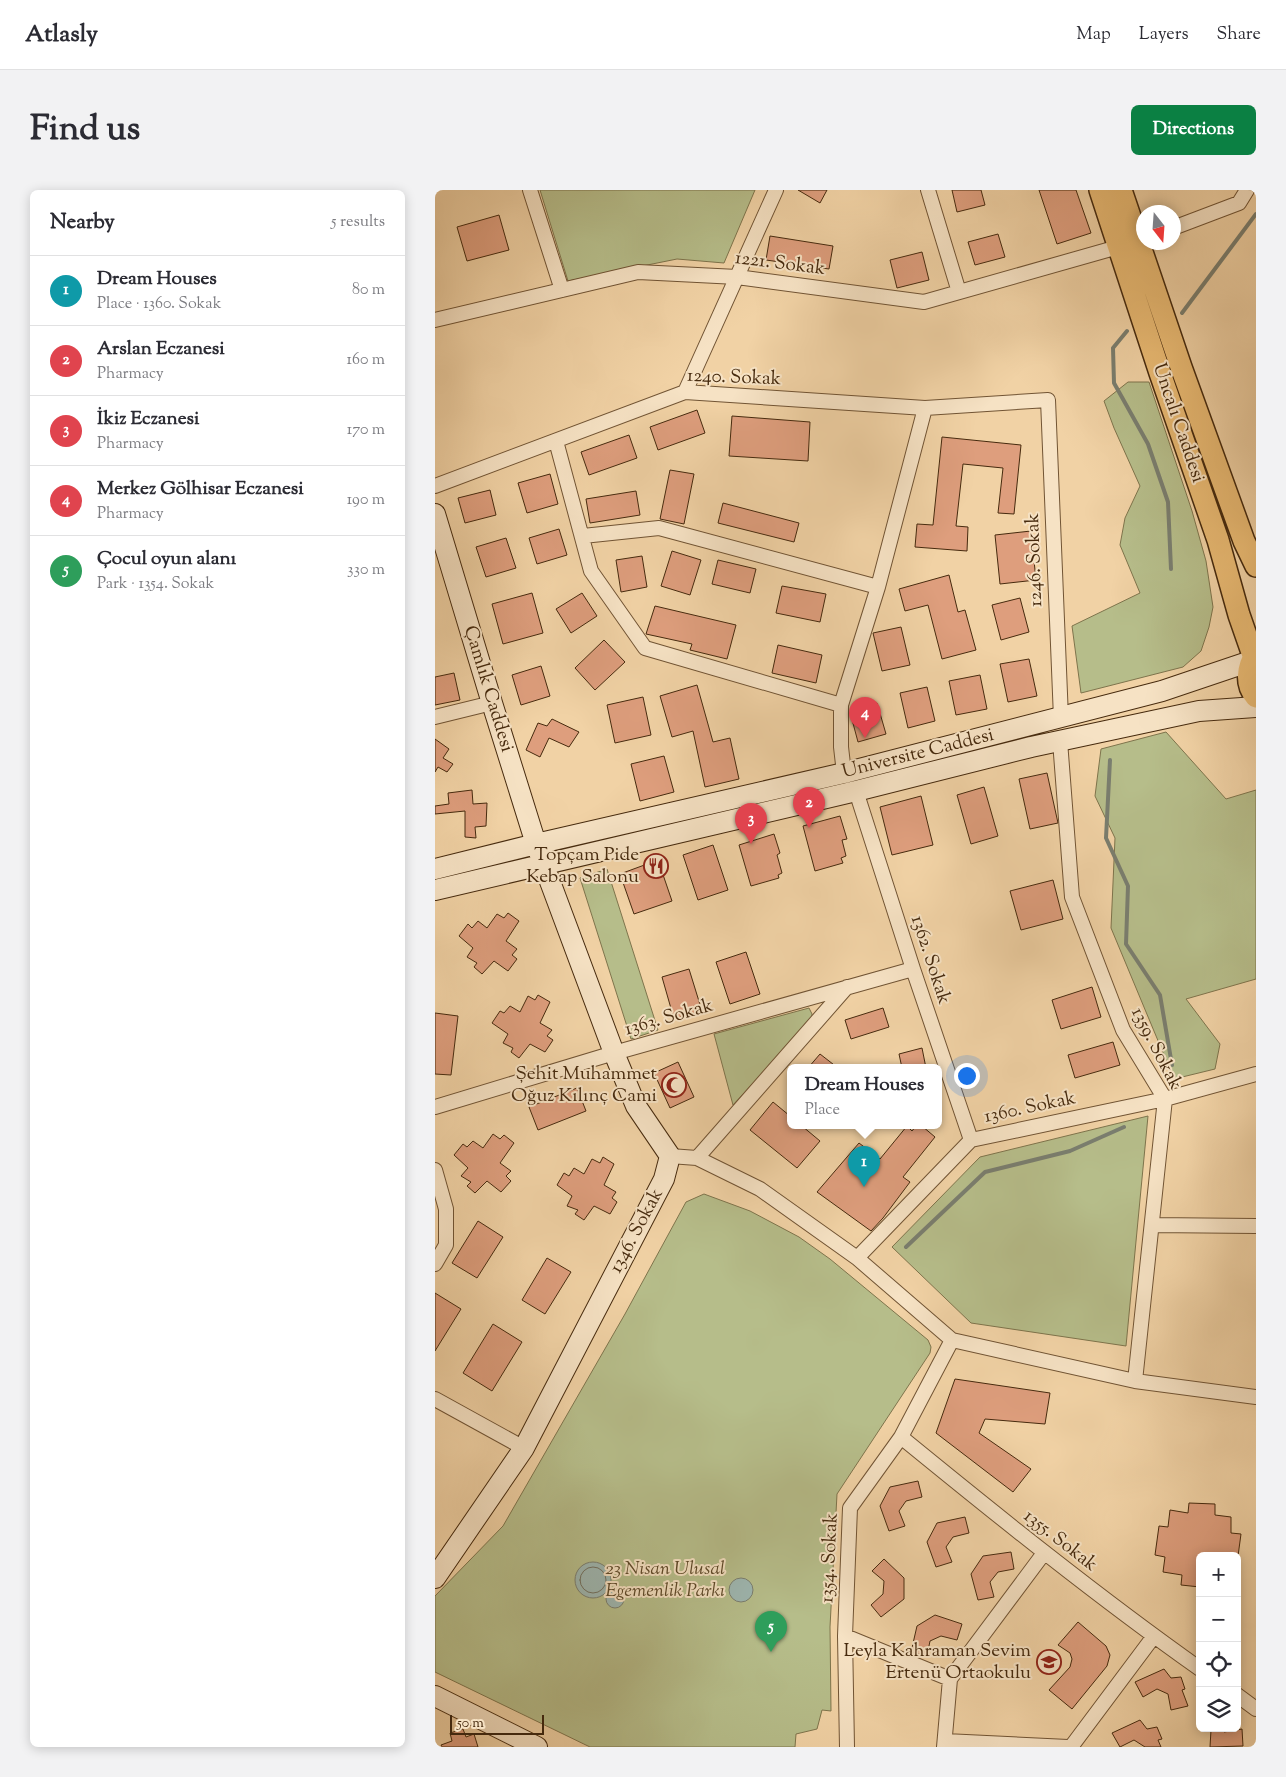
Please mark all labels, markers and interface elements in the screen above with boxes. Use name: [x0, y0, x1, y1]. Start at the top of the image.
text: Atlasly: [25, 18, 98, 52]
text: Map: [1076, 22, 1111, 48]
text: Layers: [1139, 22, 1189, 48]
text: Share: [1217, 22, 1261, 48]
text: Find us: [30, 105, 140, 156]
button: Directions: [1131, 105, 1256, 155]
north arrow: [1136, 205, 1181, 250]
text: Nearby: [50, 208, 115, 238]
text: 5 results: [331, 211, 385, 234]
street label: 1221. Sokak: [733, 245, 827, 283]
text: Dream Houses: [97, 266, 217, 293]
text: 1: [63, 279, 69, 302]
text: 80 m: [352, 279, 385, 302]
text: Place · 1360. Sokak: [97, 293, 221, 316]
text: Arslan Eczanesi: [97, 336, 225, 363]
text: 2: [62, 349, 70, 372]
text: 160 m: [347, 349, 385, 372]
street label: Uncalı Caddesi: [1145, 360, 1211, 486]
text: Pharmacy: [97, 363, 164, 386]
street label: 1240. Sokak: [686, 363, 782, 393]
text: İkiz Eczanesi: [97, 406, 199, 433]
text: 3: [63, 419, 69, 442]
text: 170 m: [347, 419, 385, 442]
text: Pharmacy: [97, 433, 164, 456]
text: Merkez Gölhisar Eczanesi: [97, 476, 304, 503]
text: 4: [62, 489, 70, 512]
text: 190 m: [347, 489, 385, 512]
text: Pharmacy: [97, 503, 164, 526]
street label: 1246. Sokak: [1020, 512, 1050, 607]
text: Çocul oyun alanı: [97, 546, 236, 573]
text: 5: [63, 559, 69, 582]
text: 330 m: [347, 559, 385, 582]
text: Park · 1354. Sokak: [97, 573, 214, 596]
street label: Çamlık Caddesi: [456, 622, 520, 756]
pin: 4: [849, 697, 881, 738]
street label: Universite Caddesi: [839, 722, 997, 786]
pin: 2: [793, 787, 825, 828]
pin: 3: [735, 803, 767, 844]
place label: Topçam Pide Kebap Salonu: [526, 842, 639, 891]
restaurant icon: Topçam Pide Kebap Salonu: [643, 853, 669, 879]
street label: 1362. Sokak: [903, 912, 957, 1009]
street label: 1363. Sokak: [622, 992, 717, 1044]
street label: 1359. Sokak: [1124, 1003, 1189, 1096]
place label: Şehit Muhammet Oğuz Kılınç Cami: [511, 1061, 657, 1110]
your location: [954, 1063, 980, 1089]
popup: [787, 1064, 942, 1129]
mosque icon: Şehit Muhammet Oğuz Kılınç Cami: [661, 1072, 687, 1098]
text: Dream Houses: [805, 1072, 924, 1099]
street label: 1360. Sokak: [982, 1085, 1079, 1131]
text: Place: [805, 1099, 840, 1122]
pin: 1: [848, 1146, 880, 1187]
street label: 1346. Sokak: [603, 1183, 671, 1278]
street label: 1355. Sokak: [1017, 1504, 1103, 1579]
street label: 1354. Sokak: [814, 1512, 846, 1604]
map controls: [1196, 1552, 1241, 1732]
button: +: [1196, 1552, 1241, 1597]
park label: 23 Nisan Ulusal Egemenlik Parkı: [605, 1556, 725, 1605]
button: −: [1196, 1597, 1241, 1642]
pin: 5: [755, 1611, 787, 1652]
place label: Leyla Kahraman Sevim Ertenü Ortaokulu: [843, 1638, 1031, 1687]
button: locate: [1196, 1642, 1241, 1687]
school or university icon: Leyla Kahraman Sevim Ertenü Ortaokulu: [1036, 1649, 1062, 1675]
button: layers: [1196, 1687, 1241, 1732]
scale bar: [450, 1712, 544, 1735]
text: 50 m: [457, 1714, 484, 1734]

